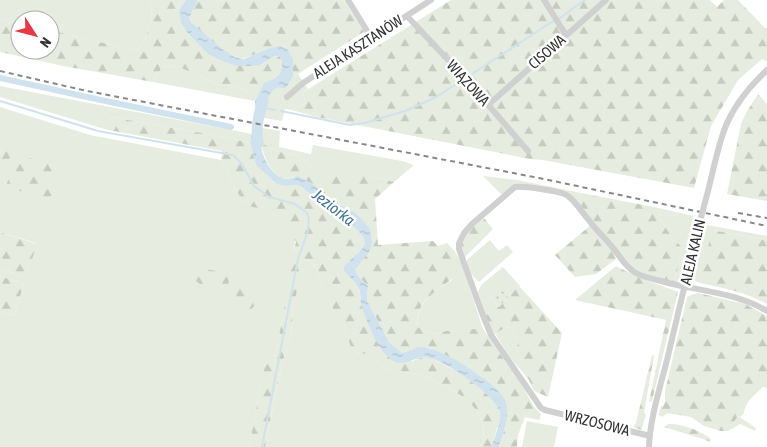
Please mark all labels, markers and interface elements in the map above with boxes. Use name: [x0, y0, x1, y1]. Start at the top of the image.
north arrow: [10, 10, 60, 60]
street label: ALEJA KASZTANÓW: [310, 11, 406, 82]
street label: CISOWA: [525, 31, 569, 72]
text: N: [37, 35, 54, 51]
street label: WIĄZOWA: [444, 56, 494, 109]
water label: Jeziorka: [309, 184, 359, 229]
street label: ALEJA KALIN: [677, 217, 708, 286]
street label: WRZOSOWA: [563, 406, 632, 439]

